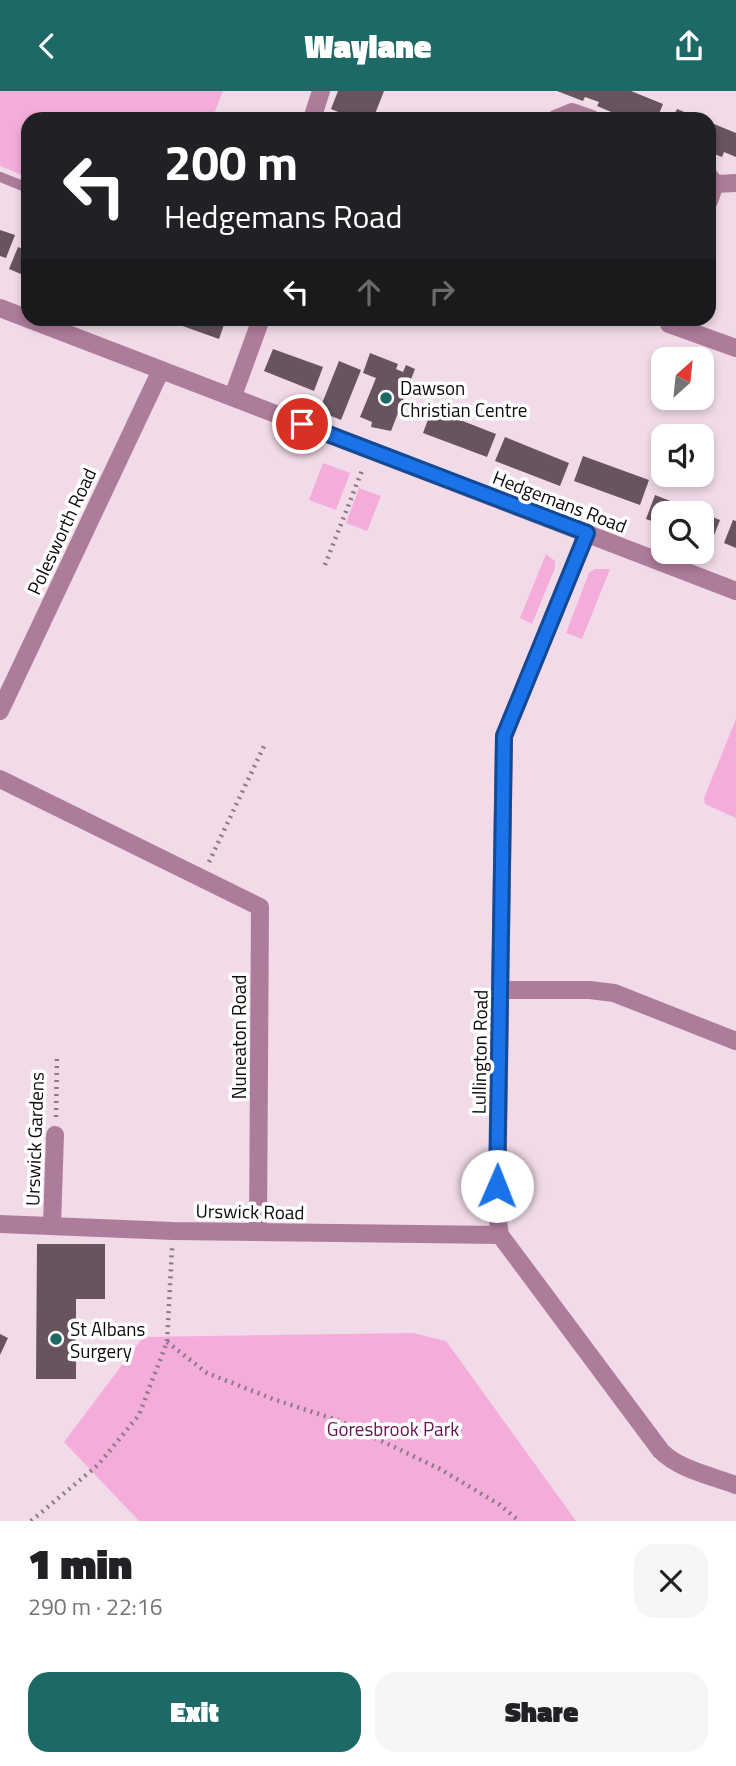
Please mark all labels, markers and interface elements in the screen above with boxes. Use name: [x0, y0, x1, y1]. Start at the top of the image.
text: Waylane: [305, 22, 431, 70]
icon: back: [28, 27, 66, 65]
icon: share: [670, 27, 708, 65]
text: 200 m: [164, 124, 298, 199]
icon: left: [49, 140, 140, 231]
text: Hedgemans Road: [164, 192, 402, 240]
icon: left: [277, 273, 315, 311]
icon: ahead: [350, 273, 388, 311]
icon: right: [423, 273, 461, 311]
north arrow: [651, 347, 714, 409]
map controls: [651, 347, 714, 564]
place label: Dawson Christian Centre: [400, 373, 527, 424]
marker: Dawson Christian Centre: [378, 390, 394, 406]
pin: [272, 394, 332, 454]
icon: arrive: [283, 405, 321, 443]
button: sound: [651, 424, 714, 487]
street label: Hedgemans Road: [489, 462, 631, 540]
street label: Polesworth Road: [19, 463, 103, 599]
button: search: [651, 501, 714, 564]
street label: Nuneaton Road: [224, 975, 253, 1099]
street label: Lullington Road: [463, 990, 495, 1114]
street label: Urswick Gardens: [17, 1071, 51, 1206]
position arrow: [460, 1149, 534, 1223]
street label: Urswick Road: [195, 1196, 305, 1226]
place label: St Albans Surgery: [70, 1314, 145, 1365]
marker: St Albans Surgery: [48, 1331, 64, 1347]
park label: Goresbrook Park: [327, 1414, 459, 1443]
text: 1 min: [28, 1531, 132, 1595]
button: close: [634, 1544, 708, 1618]
text: 290 m · 22:16: [28, 1589, 163, 1624]
button: Exit: [28, 1672, 361, 1752]
button: Share: [375, 1672, 708, 1752]

